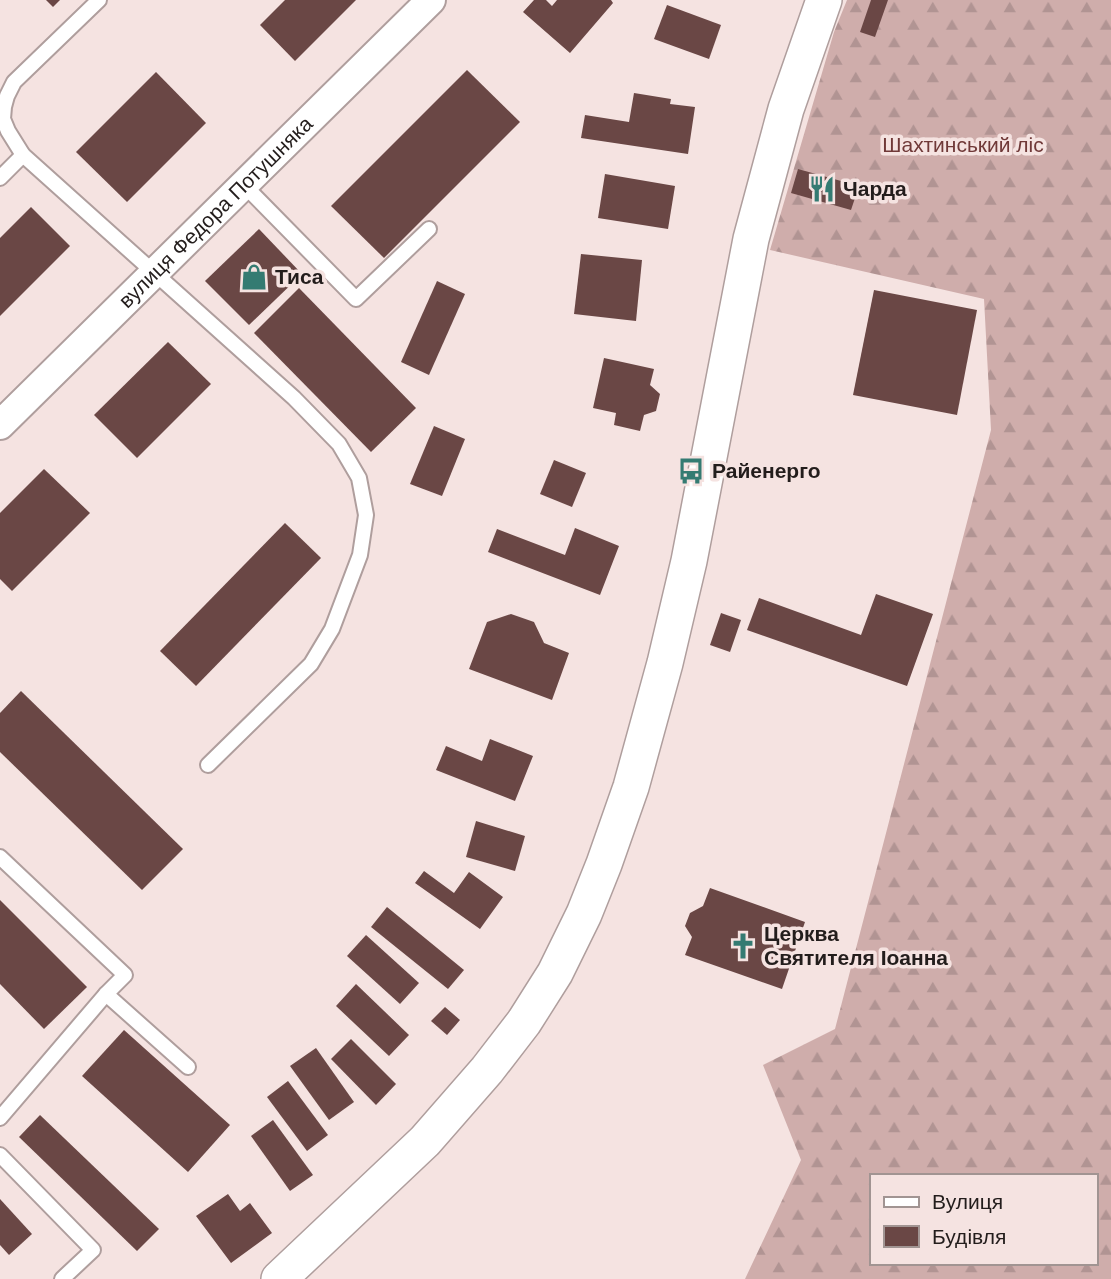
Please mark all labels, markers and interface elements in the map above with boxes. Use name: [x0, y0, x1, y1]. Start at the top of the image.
street label: вулиця Федора Потушняка: [114, 111, 317, 312]
park label: Шахтинський ліс: [882, 133, 1044, 156]
restaurant icon: Чарда: [807, 174, 837, 204]
place label: Чарда: [843, 177, 907, 200]
shop icon: Тиса: [239, 262, 269, 292]
place label: Тиса: [275, 265, 324, 288]
bus stop icon: Райенерго: [676, 456, 706, 486]
place label: Райенерго: [712, 459, 821, 482]
place label: Церква Святителя Іоанна: [764, 922, 948, 969]
church icon: Церква Святителя Іоанна: [728, 931, 758, 961]
legend: [870, 1174, 1097, 1265]
text: Вулиця: [932, 1190, 1003, 1213]
text: Будівля: [932, 1225, 1006, 1248]

